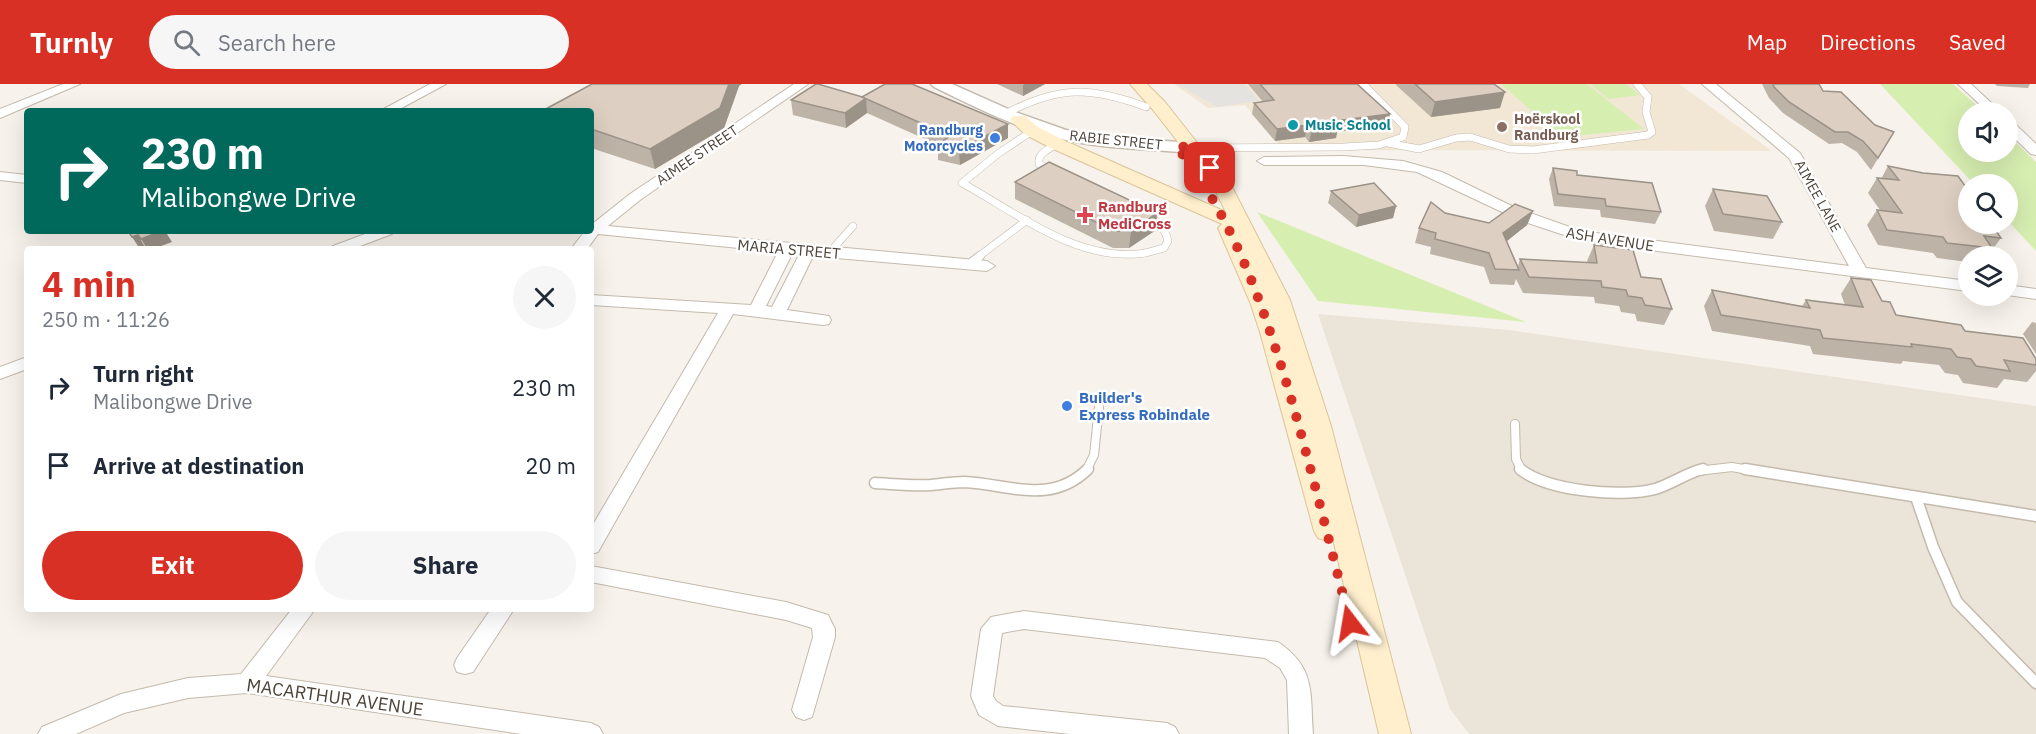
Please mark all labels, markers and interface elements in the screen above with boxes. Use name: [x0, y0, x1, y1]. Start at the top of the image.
search box: [149, 15, 569, 69]
text: Turnly: [30, 24, 113, 61]
icon: search: [170, 26, 203, 59]
text: Search here: [218, 28, 336, 57]
text: Map: [1747, 28, 1787, 56]
text: Directions: [1820, 28, 1916, 56]
text: Saved: [1949, 28, 2006, 56]
map controls: [1958, 102, 2018, 306]
button: sound: [1958, 102, 2018, 162]
place label: Hoërskool Randburg: [1514, 110, 1580, 144]
place label: Music School: [1305, 116, 1391, 134]
marker: Music School: [1286, 118, 1300, 132]
marker: Hoërskool Randburg: [1495, 120, 1509, 134]
street label: AIMEE STREET: [653, 121, 741, 189]
place label: Randburg Motorcycles: [904, 121, 983, 155]
text: 230 m: [141, 126, 264, 181]
street label: RABIE STREET: [1069, 126, 1163, 154]
marker: Randburg Motorcycles: [988, 131, 1002, 145]
icon: right: [42, 132, 120, 210]
pin: [1184, 142, 1235, 193]
icon: arrive: [1193, 151, 1226, 184]
street label: AIMEE LANE: [1791, 157, 1845, 235]
button: search: [1958, 174, 2018, 234]
text: Malibongwe Drive: [141, 179, 356, 214]
place label: Randburg MediCross: [1098, 197, 1172, 233]
marker: Randburg MediCross: [1076, 206, 1094, 224]
street label: ASH AVENUE: [1565, 223, 1655, 255]
street label: MARIA STREET: [737, 235, 842, 263]
button: layers: [1958, 246, 2018, 306]
text: 4 min: [42, 260, 136, 307]
button: close: [513, 266, 576, 329]
text: 250 m · 11:26: [42, 306, 170, 333]
text: Turn right: [93, 359, 194, 388]
icon: right: [42, 371, 75, 404]
text: 230 m: [512, 373, 576, 402]
text: Malibongwe Drive: [93, 388, 253, 415]
place label: Builder's Express Robindale: [1079, 388, 1210, 424]
marker: Builder's Express Robindale: [1060, 399, 1074, 413]
icon: arrive: [42, 449, 75, 482]
text: Arrive at destination: [93, 451, 304, 480]
text: 20 m: [525, 451, 576, 480]
button: Exit: [42, 531, 303, 600]
button: Share: [315, 531, 576, 600]
position arrow: [1318, 591, 1382, 655]
street label: MACARTHUR AVENUE: [245, 673, 425, 721]

